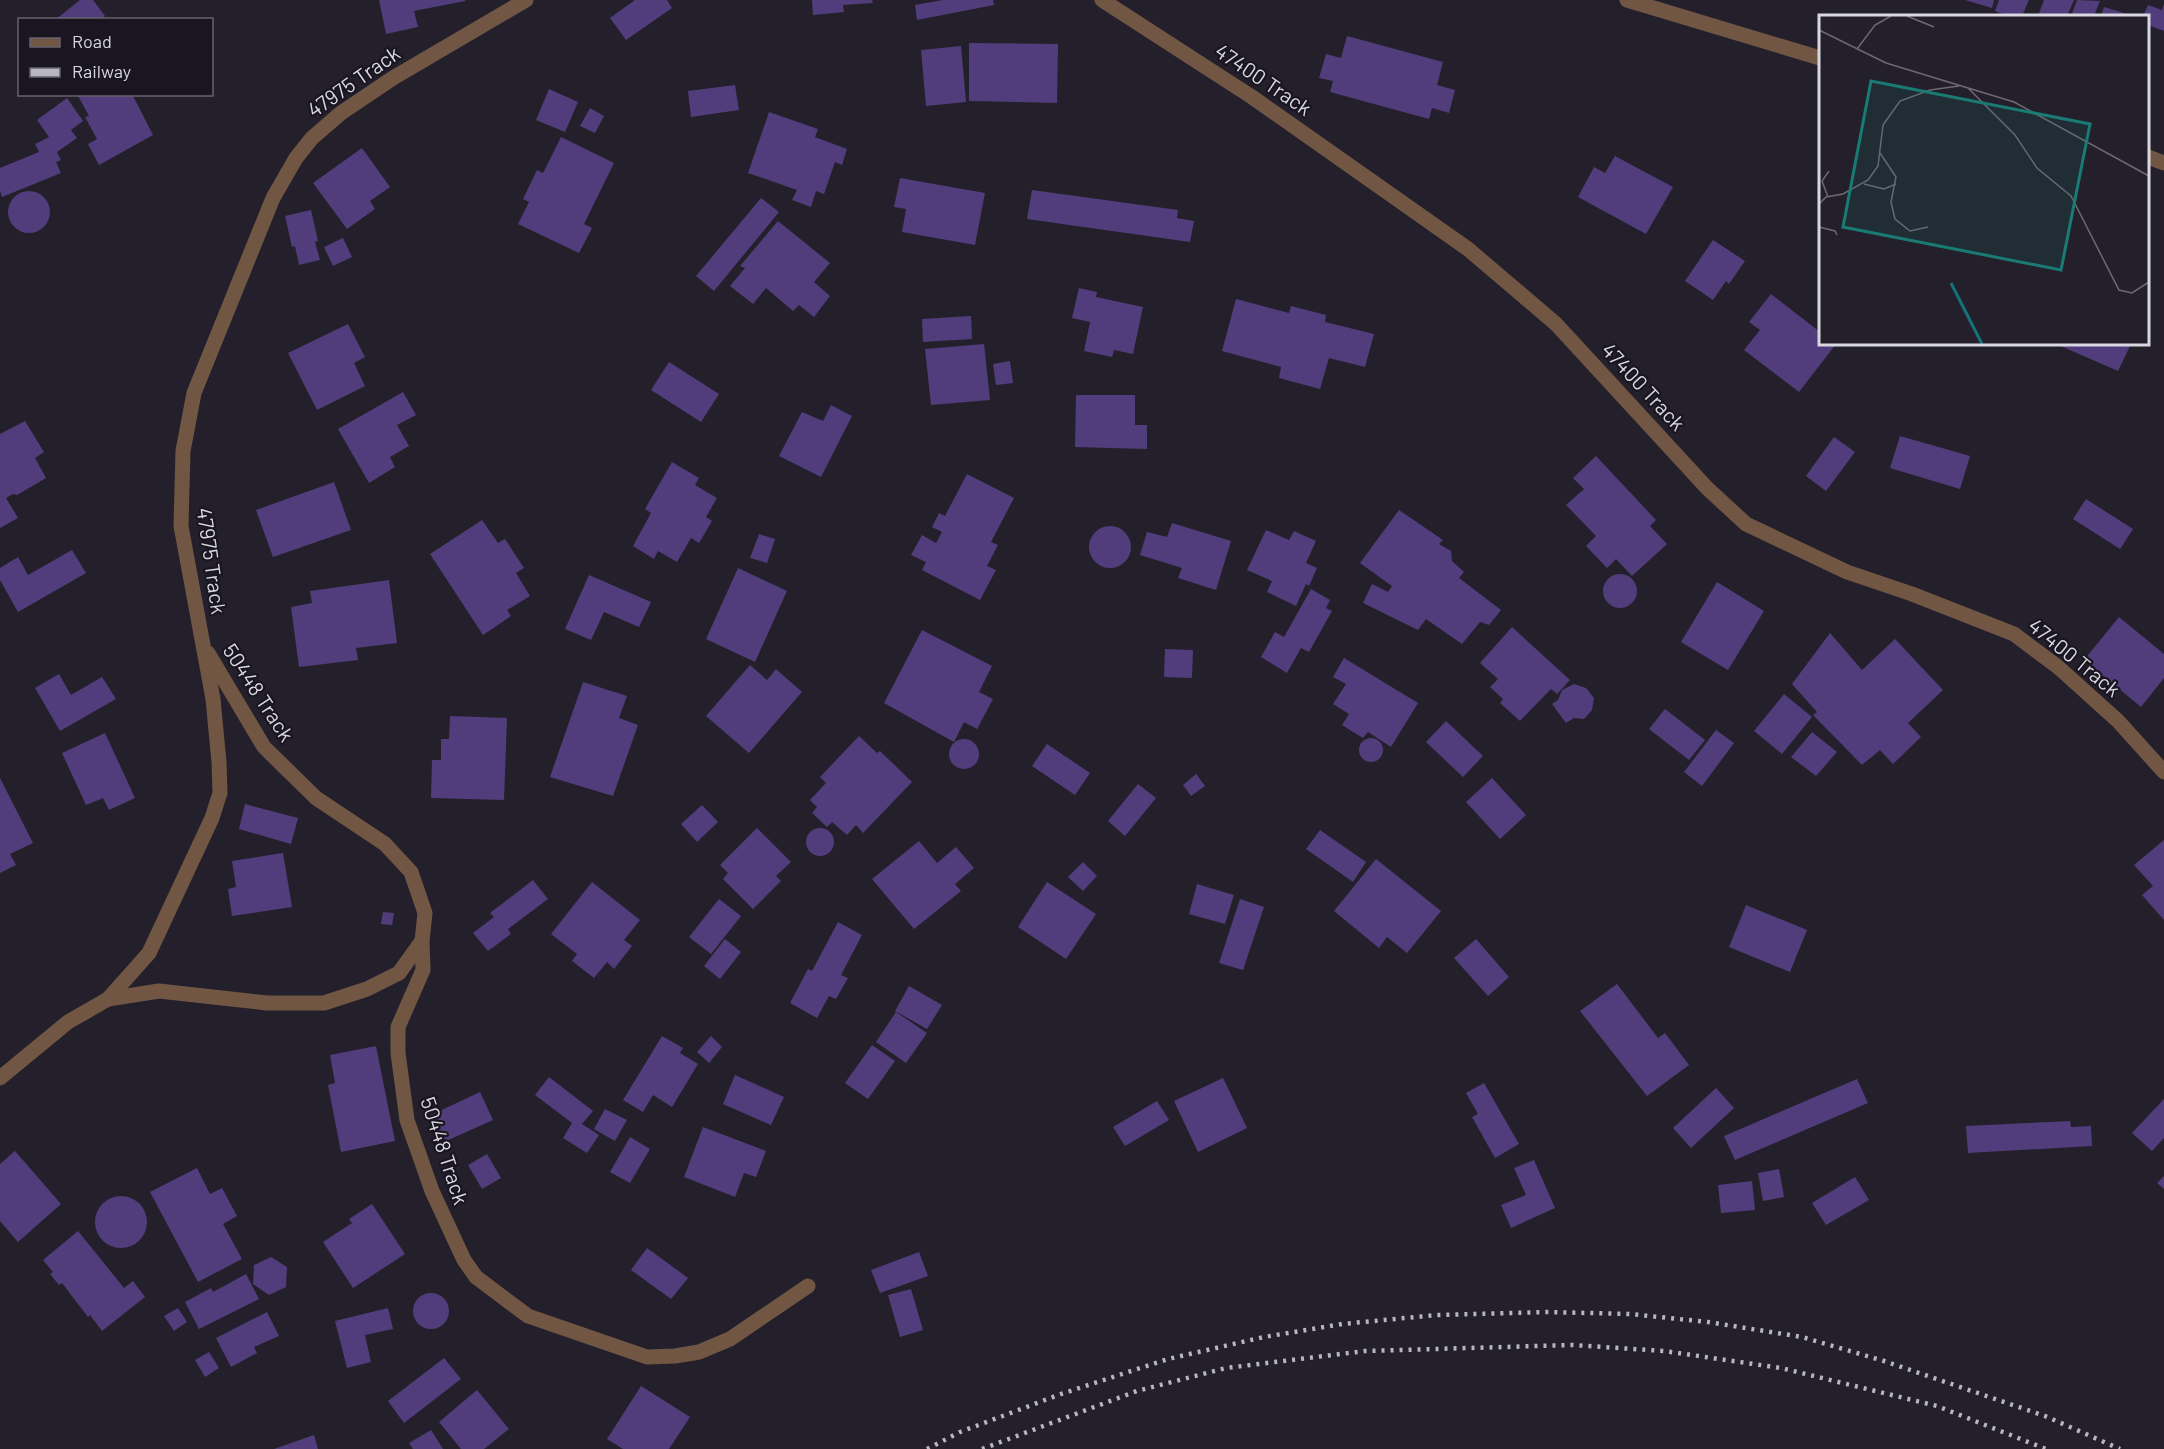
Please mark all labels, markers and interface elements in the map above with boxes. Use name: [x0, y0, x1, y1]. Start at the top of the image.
inset map: [1819, 15, 2149, 345]
legend: [18, 18, 213, 96]
text: Road: [72, 30, 112, 52]
street label: 47400 Track: [1211, 37, 1317, 120]
street label: 47975 Track: [302, 40, 404, 122]
text: Railway: [72, 60, 131, 82]
street label: 47400 Track: [1597, 337, 1691, 435]
street label: 47975 Track: [193, 506, 232, 616]
street label: 47400 Track: [2024, 612, 2126, 701]
street label: 50448 Track: [218, 639, 300, 746]
street label: 50448 Track: [416, 1094, 475, 1207]

